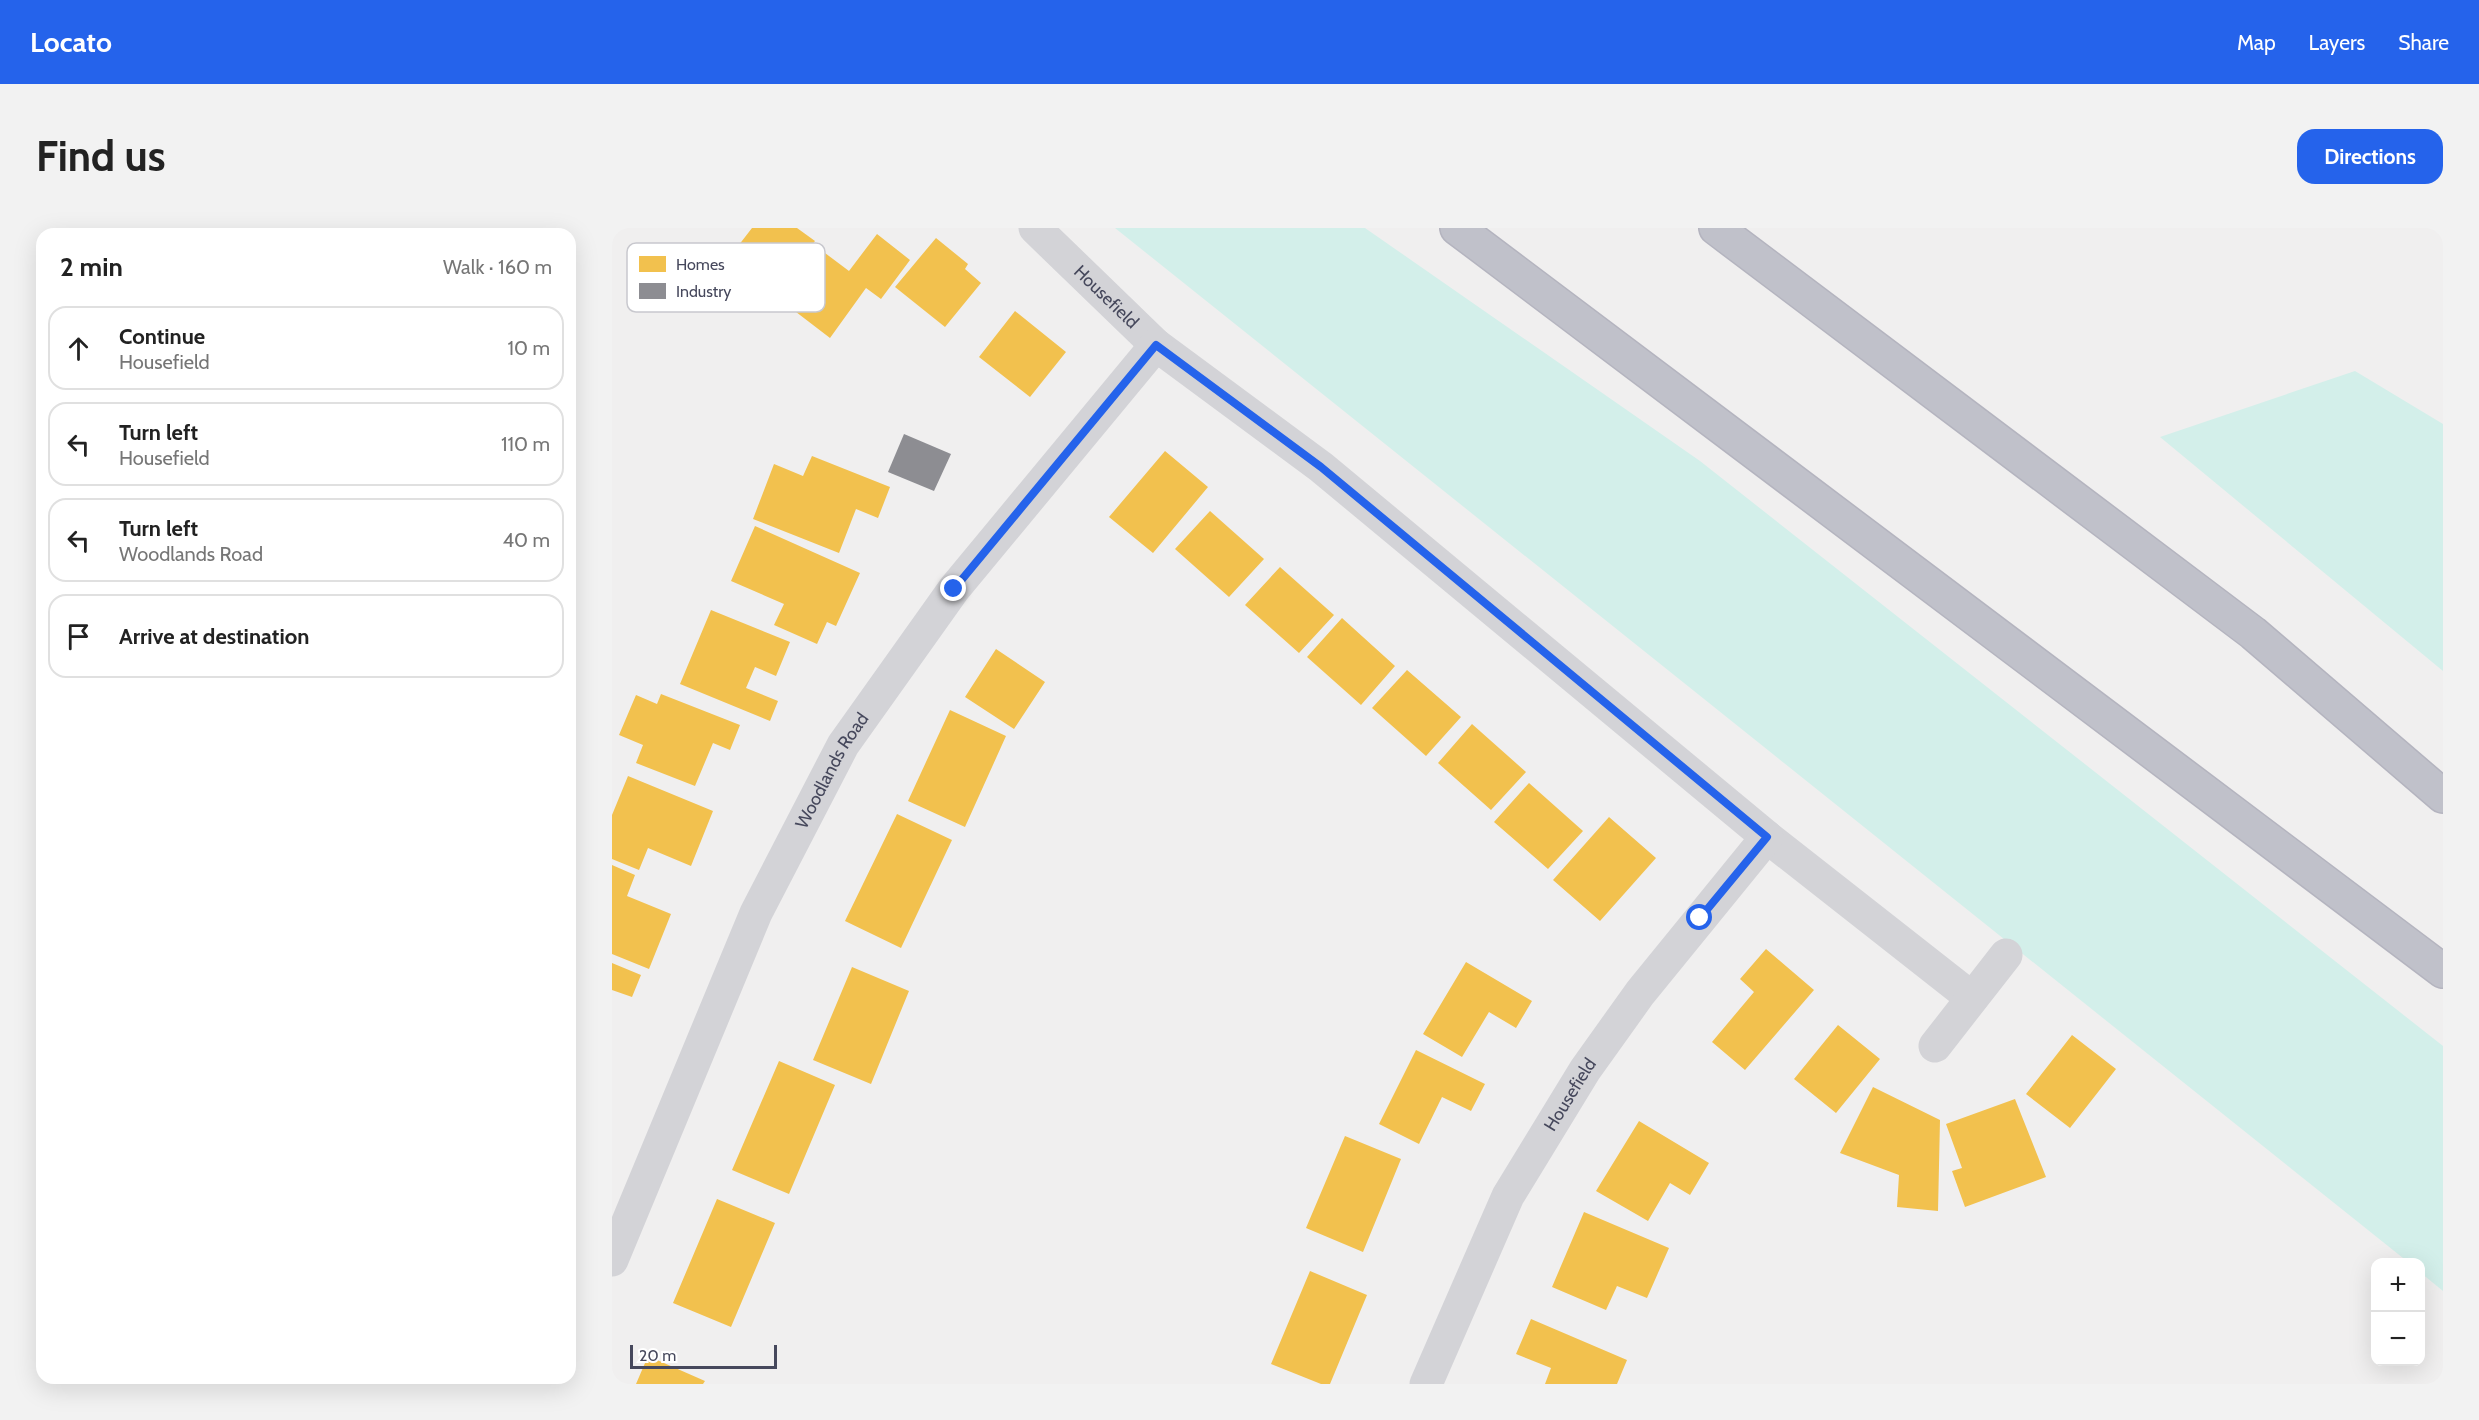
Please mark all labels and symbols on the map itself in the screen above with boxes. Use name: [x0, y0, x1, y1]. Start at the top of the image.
legend: [627, 243, 825, 312]
text: Homes: [676, 255, 725, 274]
street label: Housefield: [1069, 261, 1143, 333]
text: Industry: [676, 282, 731, 301]
route end: [940, 575, 966, 601]
street label: Woodlands Road: [791, 709, 873, 832]
route start: [1686, 904, 1712, 930]
street label: Housefield: [1539, 1054, 1601, 1135]
scale bar: [630, 1342, 777, 1370]

